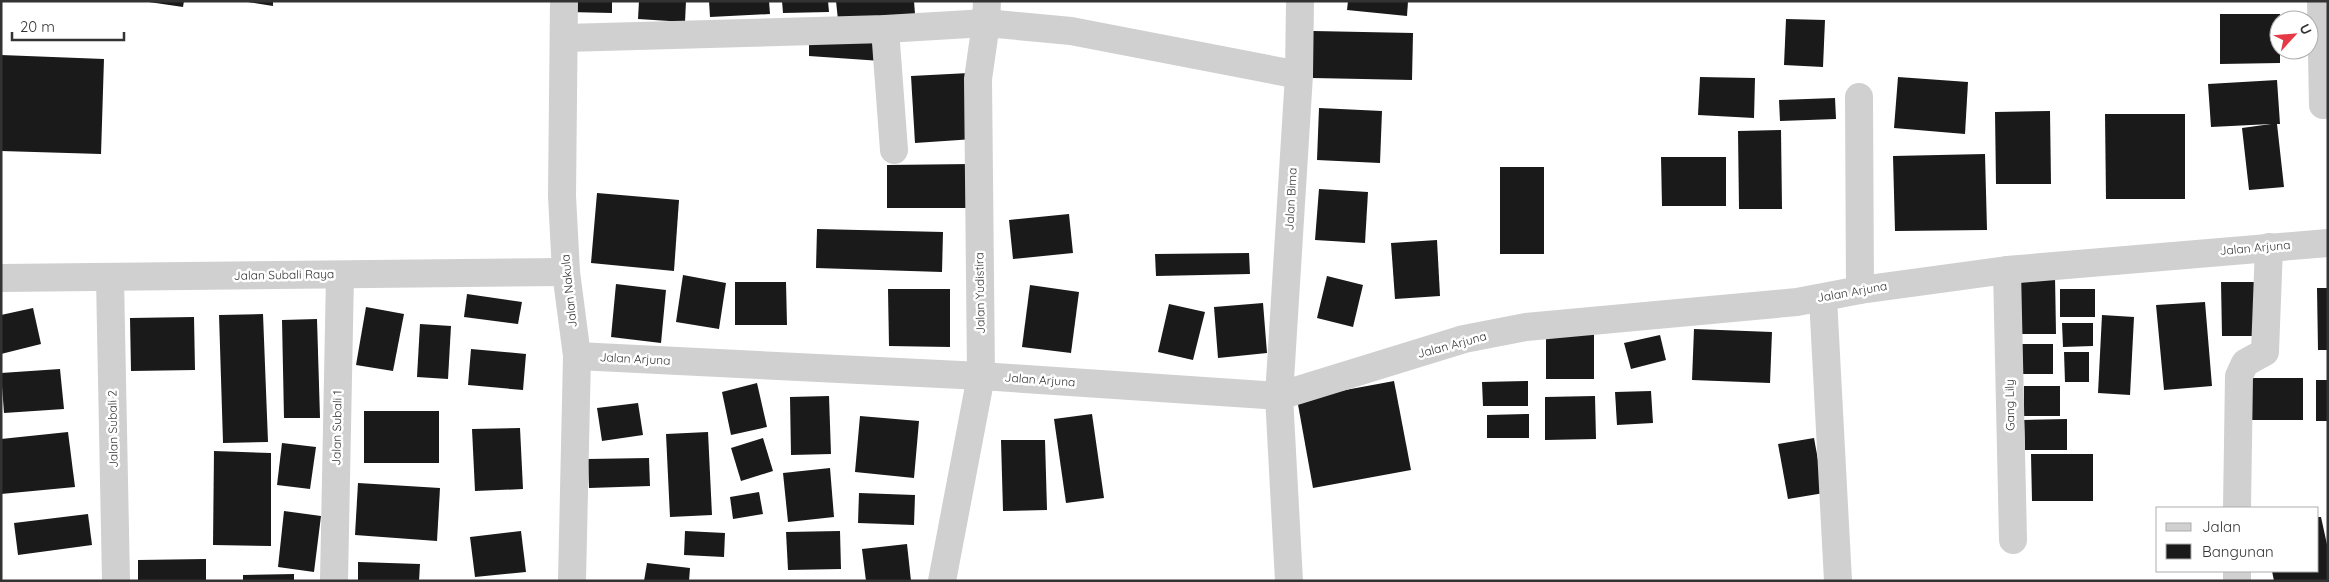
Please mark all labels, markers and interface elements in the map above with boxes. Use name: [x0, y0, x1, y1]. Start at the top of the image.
scale bar: [12, 10, 125, 42]
north arrow: [2269, 10, 2319, 60]
text: 20 m: [20, 17, 55, 36]
text: U: [2295, 21, 2316, 38]
street label: Jalan Bima: [1281, 167, 1300, 231]
street label: Jalan Arjuna: [2219, 237, 2291, 258]
street label: Jalan Yudistira: [971, 252, 988, 334]
street label: Jalan Nakula: [557, 254, 580, 328]
street label: Jalan Subali Raya: [234, 266, 334, 283]
street label: Jalan Arjuna: [1816, 278, 1888, 305]
street label: Jalan Arjuna: [1416, 328, 1488, 361]
street label: Jalan Arjuna: [599, 349, 671, 368]
street label: Jalan Arjuna: [1004, 370, 1076, 389]
street label: Gang Lily: [2002, 379, 2017, 431]
street label: Jalan Subali 2: [104, 390, 121, 468]
street label: Jalan Subali 1: [328, 390, 345, 466]
legend: [2156, 507, 2319, 572]
text: Jalan: [2202, 517, 2241, 536]
text: Bangunan: [2202, 542, 2274, 561]

